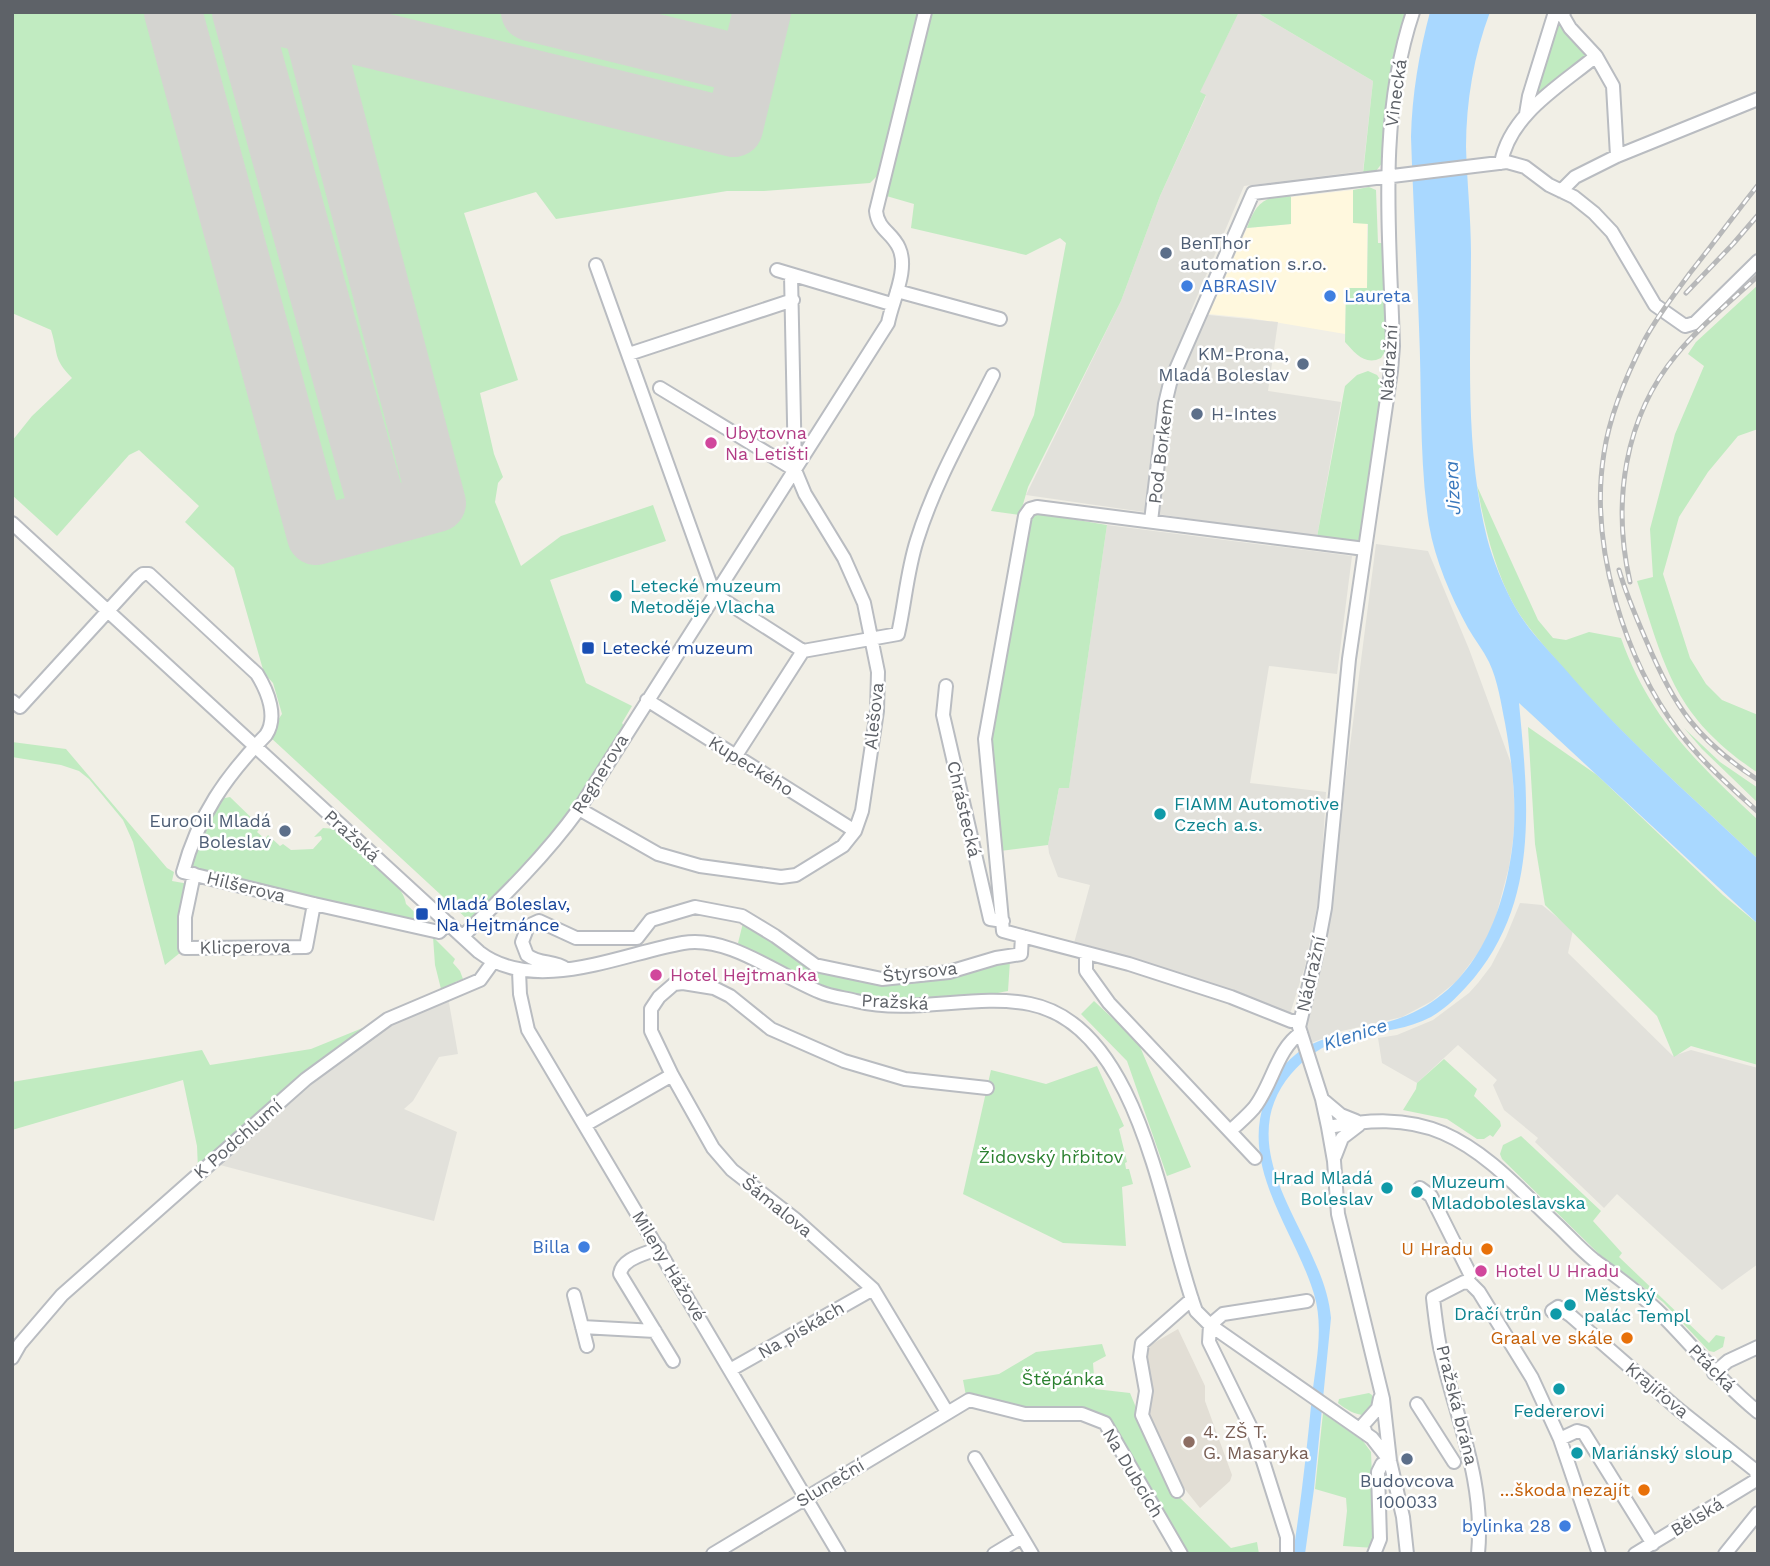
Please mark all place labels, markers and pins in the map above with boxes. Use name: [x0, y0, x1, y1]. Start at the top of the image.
place label: BenThor automation s.r.o.: [1180, 232, 1327, 274]
marker: BenThor automation s.r.o.: [1158, 245, 1174, 261]
place label: ABRASIV: [1201, 275, 1277, 296]
marker: ABRASIV: [1179, 278, 1195, 294]
place label: Laureta: [1344, 285, 1411, 306]
marker: Laureta: [1322, 288, 1338, 304]
place label: KM-Prona, Mladá Boleslav: [1158, 343, 1290, 385]
marker: KM-Prona, Mladá Boleslav: [1295, 356, 1311, 372]
place label: H-Intes: [1211, 403, 1277, 424]
marker: H-Intes: [1189, 406, 1205, 422]
place label: Ubytovna Na Letišti: [725, 422, 809, 464]
marker: Ubytovna Na Letišti: [703, 435, 719, 451]
place label: Letecké muzeum Metoděje Vlacha: [630, 575, 781, 617]
marker: Letecké muzeum Metoděje Vlacha: [608, 588, 624, 604]
place label: Letecké muzeum: [602, 637, 753, 658]
marker: Letecké muzeum: [580, 640, 596, 656]
place label: FIAMM Automotive Czech a.s.: [1174, 793, 1339, 835]
marker: FIAMM Automotive Czech a.s.: [1152, 806, 1168, 822]
place label: EuroOil Mladá Boleslav: [149, 810, 272, 852]
marker: EuroOil Mladá Boleslav: [277, 823, 293, 839]
place label: Mladá Boleslav, Na Hejtmánce: [436, 893, 570, 935]
marker: Mladá Boleslav, Na Hejtmánce: [414, 906, 430, 922]
place label: Hotel Hejtmanka: [670, 964, 817, 985]
marker: Hotel Hejtmanka: [648, 967, 664, 983]
place label: Hrad Mladá Boleslav: [1273, 1167, 1374, 1209]
place label: Muzeum Mladoboleslavska: [1431, 1171, 1586, 1213]
marker: Hrad Mladá Boleslav: [1379, 1180, 1395, 1196]
marker: Muzeum Mladoboleslavska: [1409, 1184, 1425, 1200]
place label: Billa: [532, 1236, 570, 1257]
place label: U Hradu: [1401, 1238, 1473, 1259]
marker: Billa: [576, 1239, 592, 1255]
marker: U Hradu: [1479, 1241, 1495, 1257]
place label: Hotel U Hradu: [1495, 1260, 1619, 1281]
marker: Hotel U Hradu: [1473, 1263, 1489, 1279]
place label: Městský palác Templ: [1584, 1284, 1691, 1326]
marker: Městský palác Templ: [1562, 1297, 1578, 1313]
place label: Dračí trůn: [1454, 1303, 1542, 1324]
marker: Dračí trůn: [1548, 1306, 1564, 1322]
place label: Graal ve skále: [1490, 1327, 1613, 1348]
marker: Graal ve skále: [1619, 1330, 1635, 1346]
marker: Federerovi: [1551, 1381, 1567, 1397]
place label: Federerovi: [1513, 1400, 1605, 1421]
place label: 4. ZŠ T. G. Masaryka: [1203, 1421, 1309, 1463]
marker: 4. ZŠ T. G. Masaryka: [1181, 1434, 1197, 1450]
place label: Mariánský sloup: [1591, 1442, 1733, 1463]
marker: Mariánský sloup: [1569, 1445, 1585, 1461]
marker: Budovcova 100033: [1399, 1451, 1415, 1467]
place label: Budovcova 100033: [1360, 1470, 1454, 1512]
place label: ...škoda nezajít: [1500, 1479, 1630, 1500]
marker: ...škoda nezajít: [1636, 1482, 1652, 1498]
place label: bylinka 28: [1462, 1515, 1551, 1536]
marker: bylinka 28: [1557, 1518, 1573, 1534]

